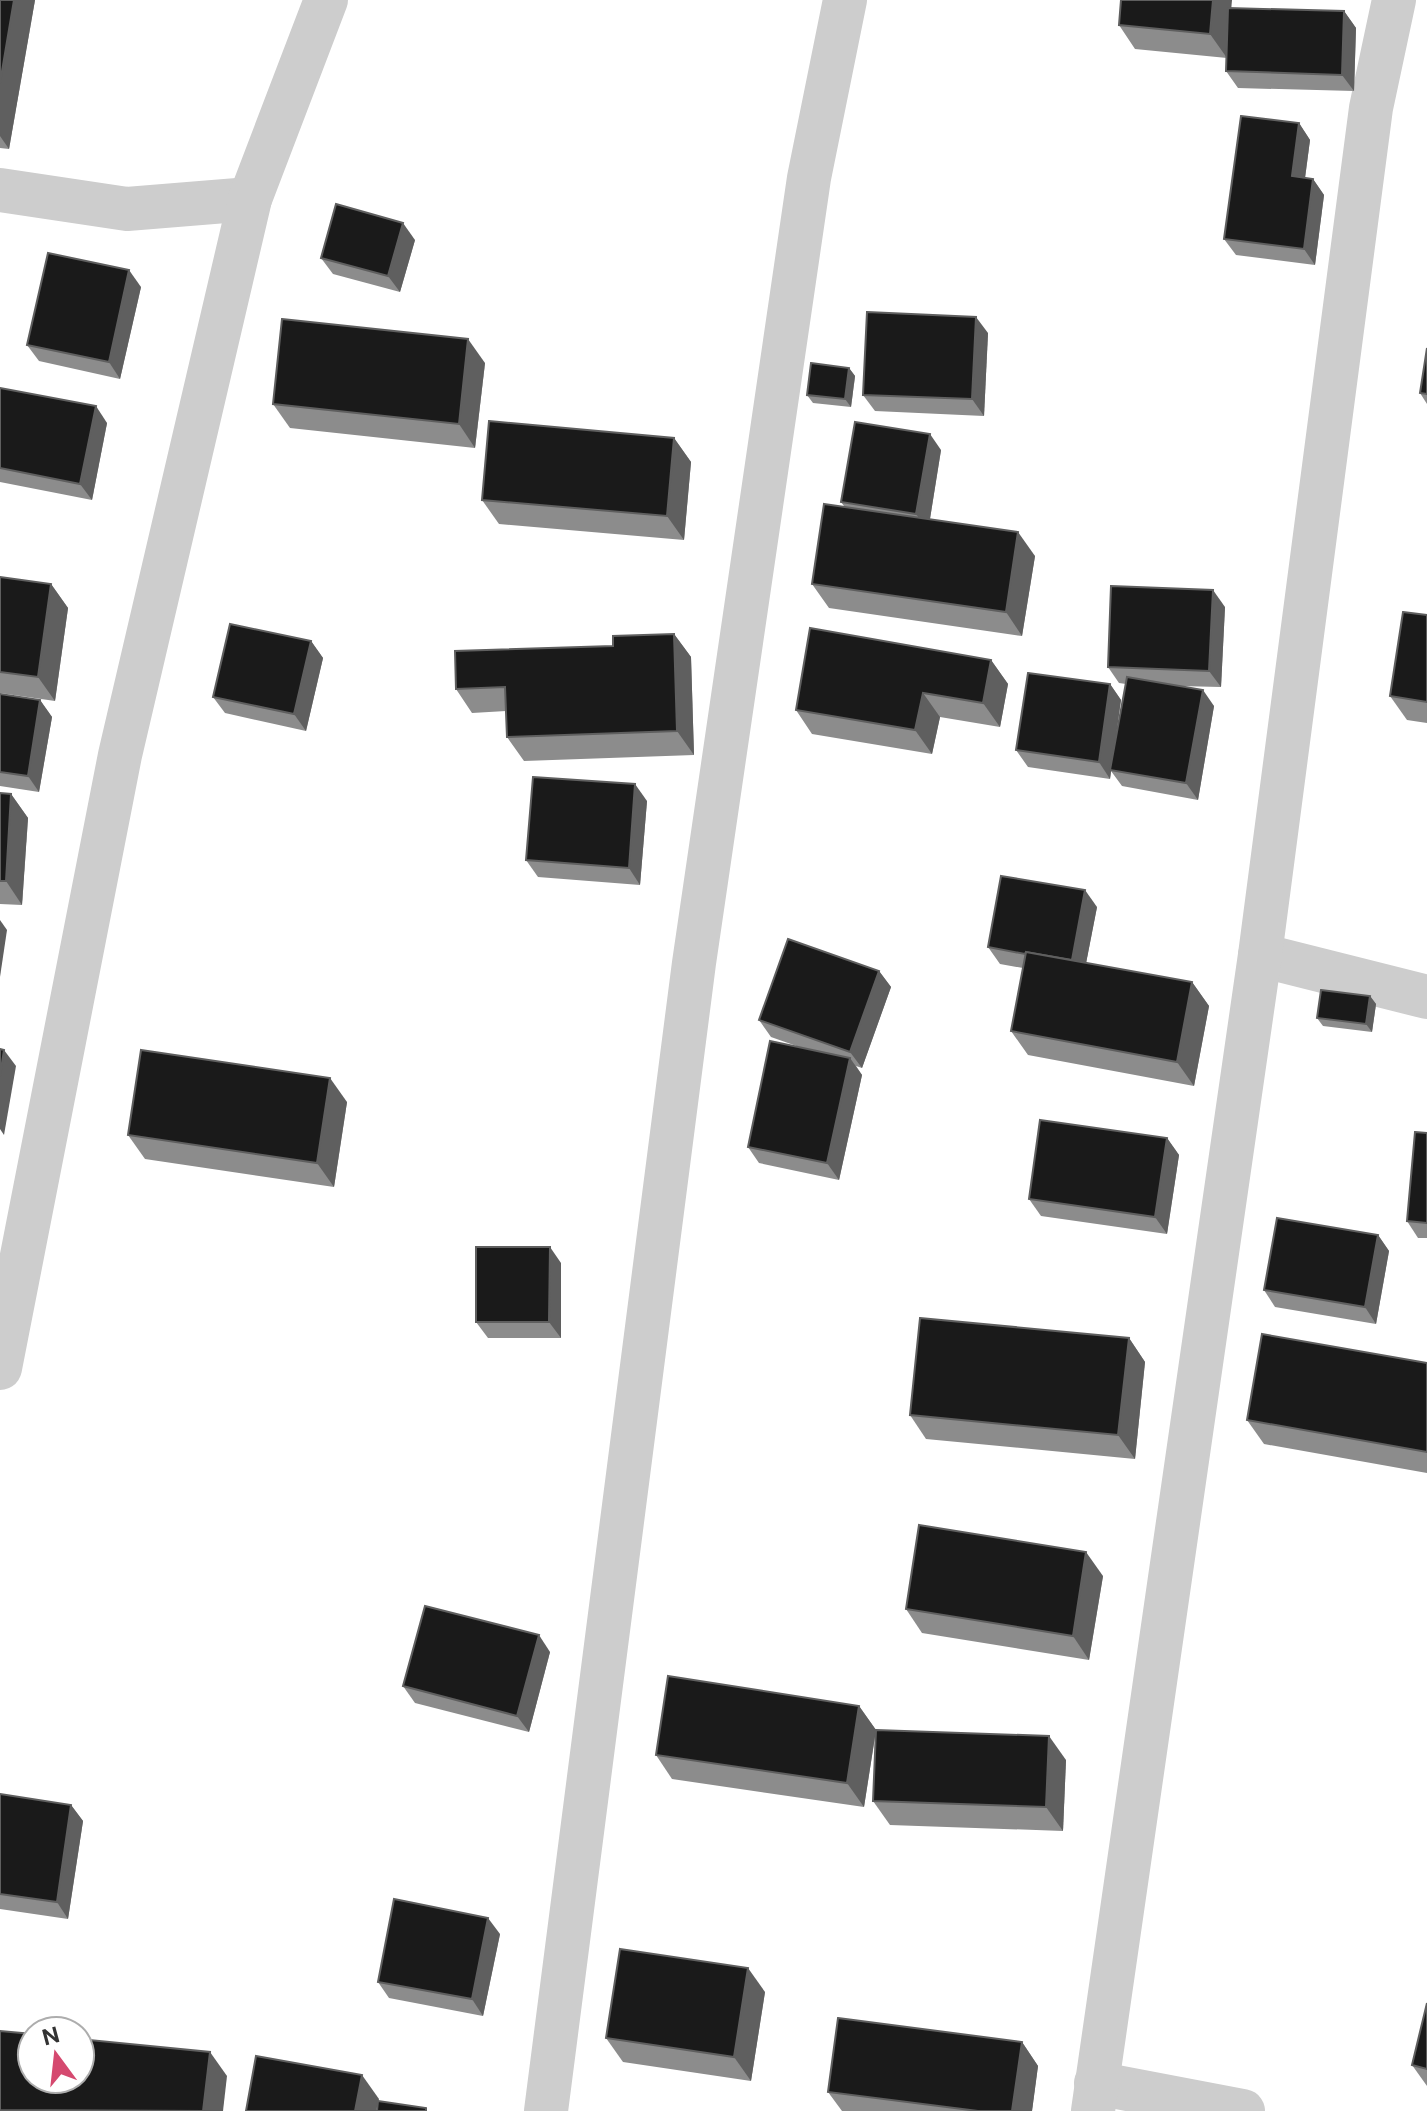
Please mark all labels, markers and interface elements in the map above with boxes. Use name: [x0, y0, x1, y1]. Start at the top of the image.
north arrow: [16, 2015, 96, 2095]
text: N: [39, 2021, 63, 2050]

